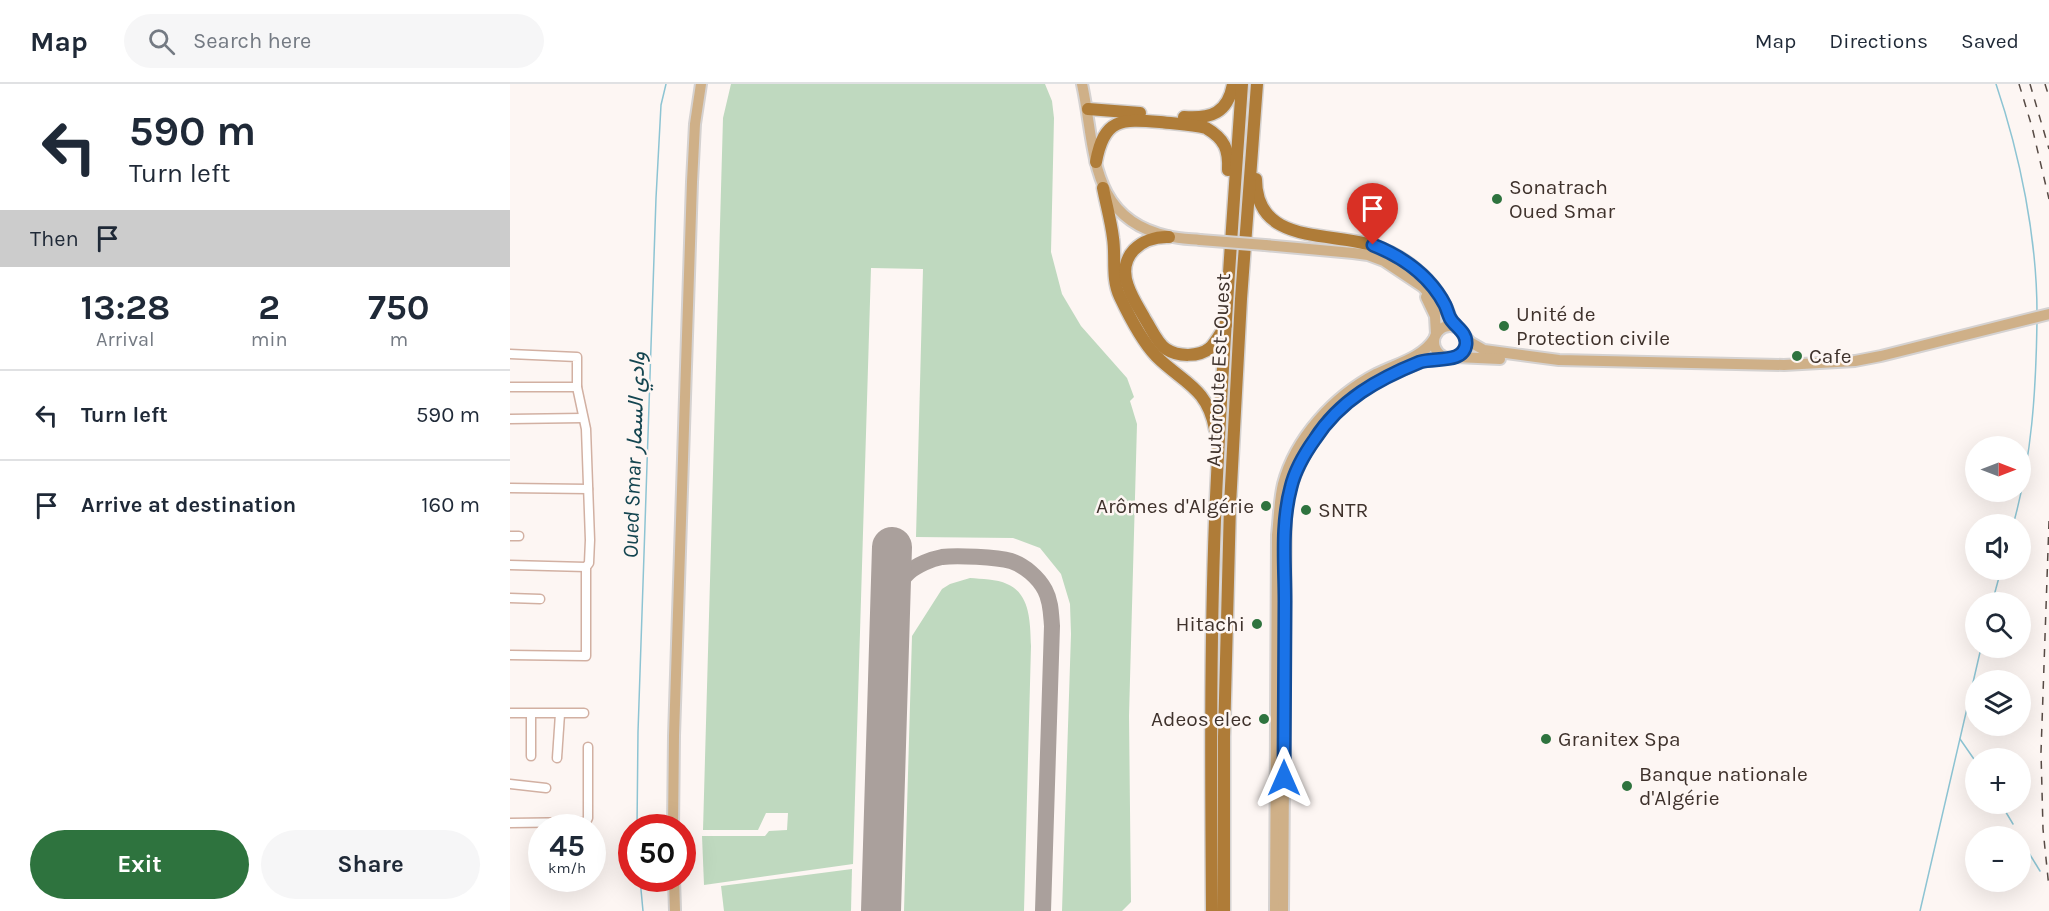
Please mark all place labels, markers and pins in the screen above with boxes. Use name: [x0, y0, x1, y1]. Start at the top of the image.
place label: Sonatrach Oued Smar: [1509, 175, 1615, 223]
pin: [1347, 183, 1398, 245]
marker: Sonatrach Oued Smar: [1490, 192, 1504, 206]
place label: Unité de Protection civile: [1516, 302, 1670, 350]
marker: Unité de Protection civile: [1497, 319, 1511, 333]
place label: Cafe: [1809, 344, 1851, 368]
marker: Cafe: [1790, 349, 1804, 363]
place label: Arômes d'Algérie: [1096, 494, 1254, 518]
place label: SNTR: [1318, 498, 1368, 522]
marker: Arômes d'Algérie: [1259, 499, 1273, 513]
marker: SNTR: [1299, 503, 1313, 517]
place label: Hitachi: [1175, 612, 1245, 636]
marker: Hitachi: [1250, 617, 1264, 631]
place label: Adeos elec: [1151, 707, 1252, 731]
marker: Adeos elec: [1257, 712, 1271, 726]
place label: Granitex Spa: [1558, 727, 1681, 751]
marker: Granitex Spa: [1539, 732, 1553, 746]
place label: Banque nationale d'Algérie: [1639, 762, 1808, 810]
marker: Banque nationale d'Algérie: [1620, 779, 1634, 793]

